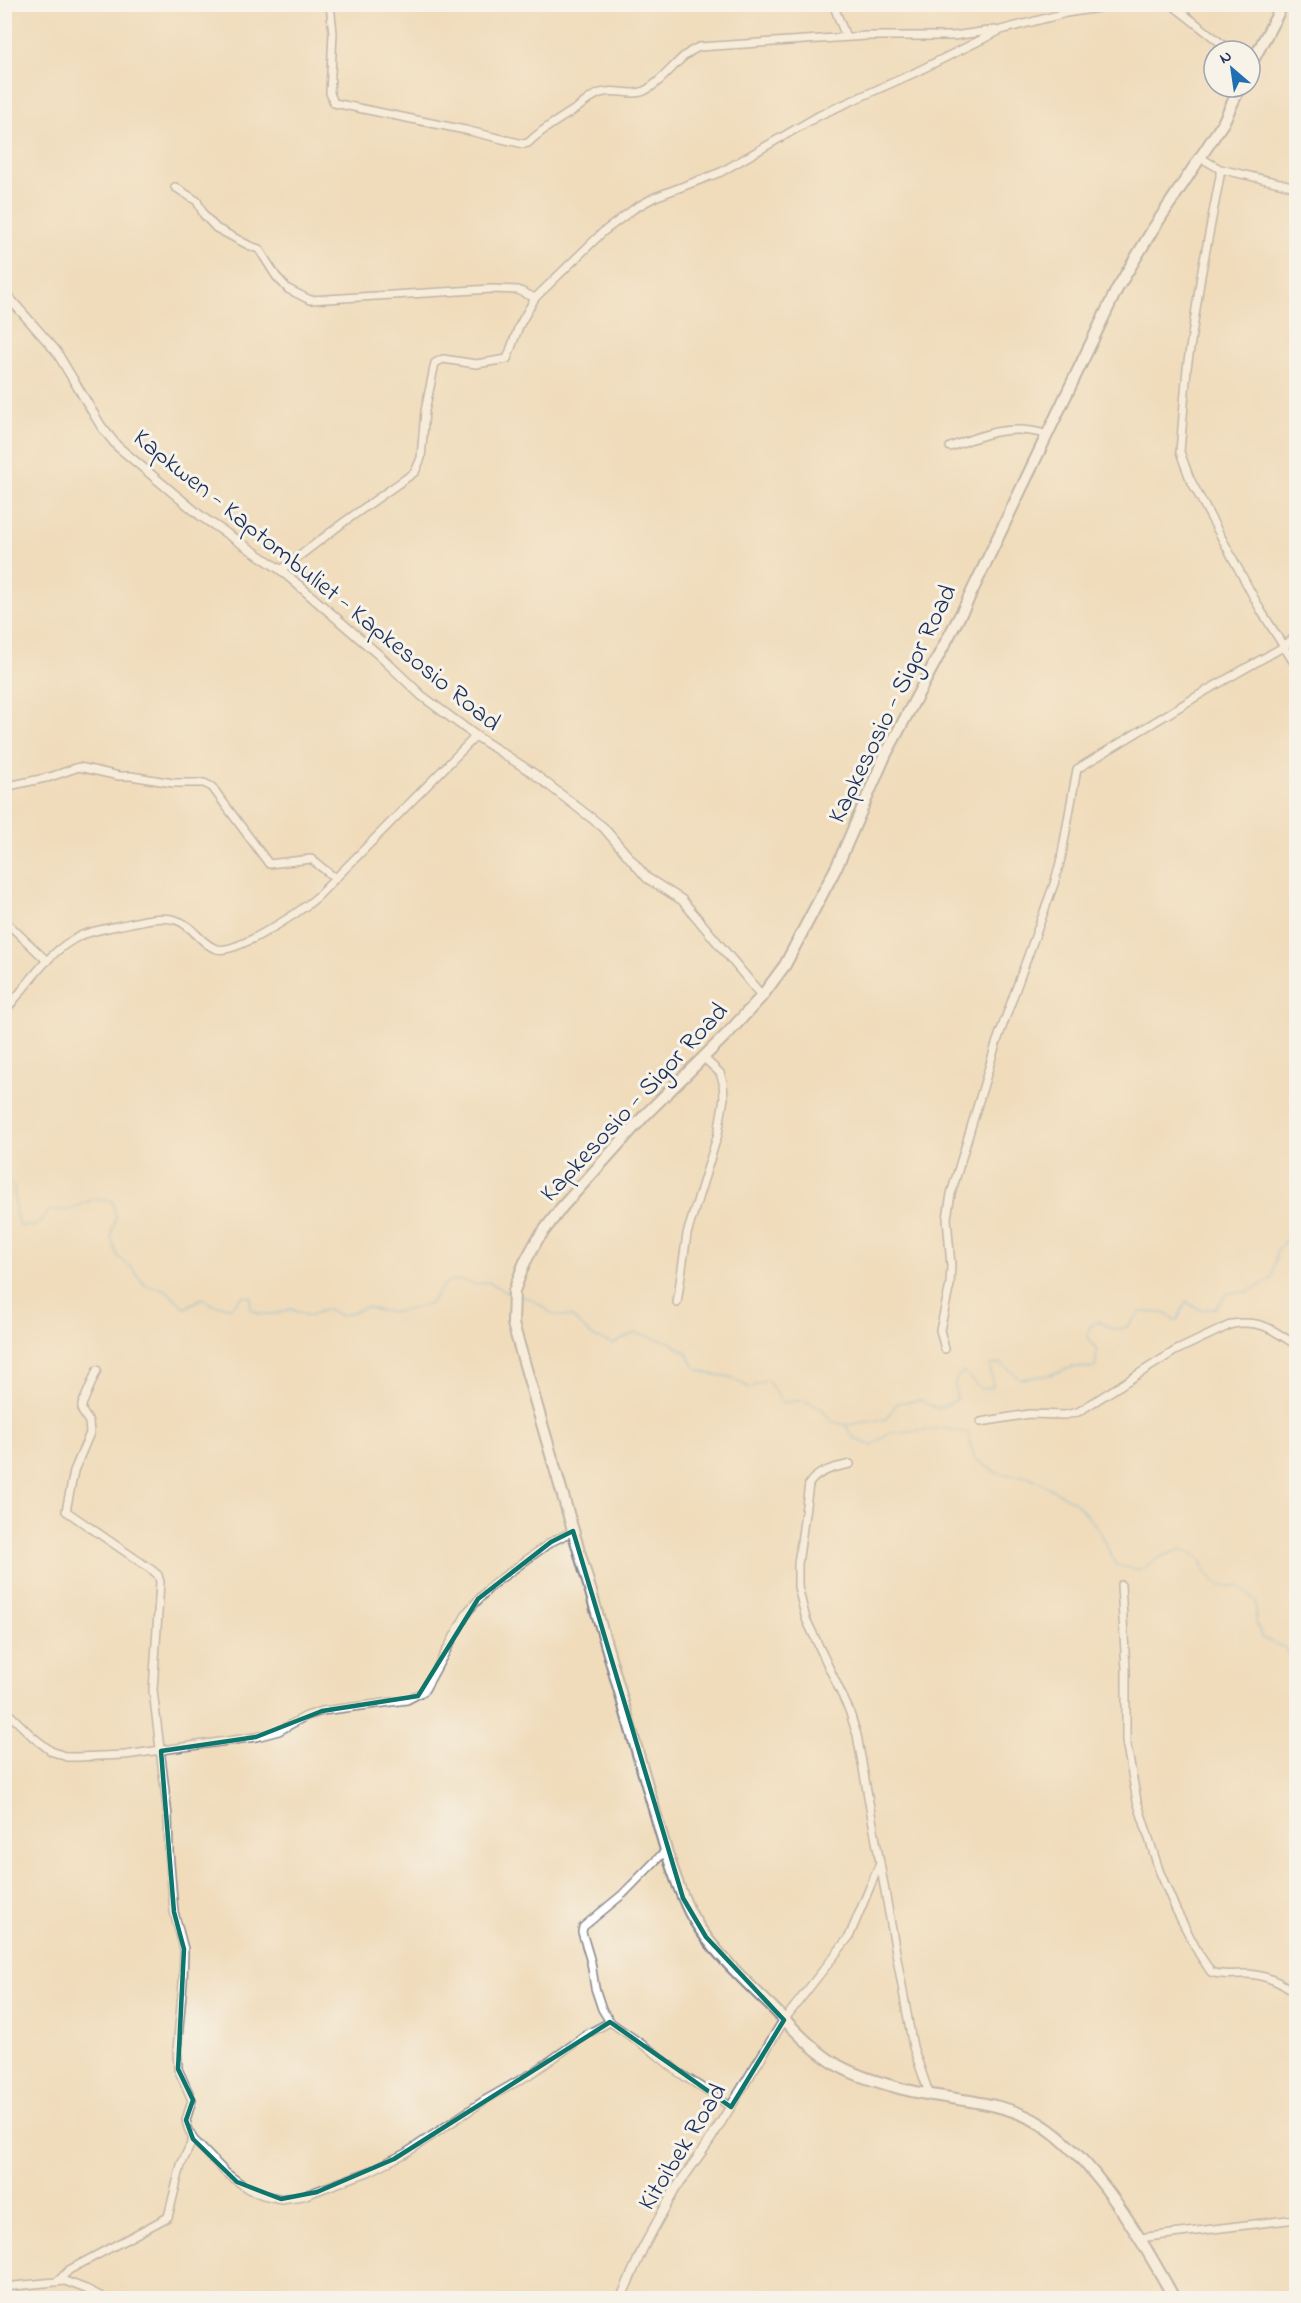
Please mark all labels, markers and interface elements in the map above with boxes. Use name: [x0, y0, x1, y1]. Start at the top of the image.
north arrow: [1202, 39, 1262, 99]
text: N: [1215, 44, 1236, 71]
street label: Kapkwen - Kaptombuliet - Kapkesosio Road: [124, 421, 509, 742]
street label: Kapkesosio - Sigor Road: [819, 578, 968, 830]
street label: Kapkesosio - Sigor Road: [532, 994, 739, 1212]
street label: Kitoibek Road: [629, 2076, 738, 2219]

